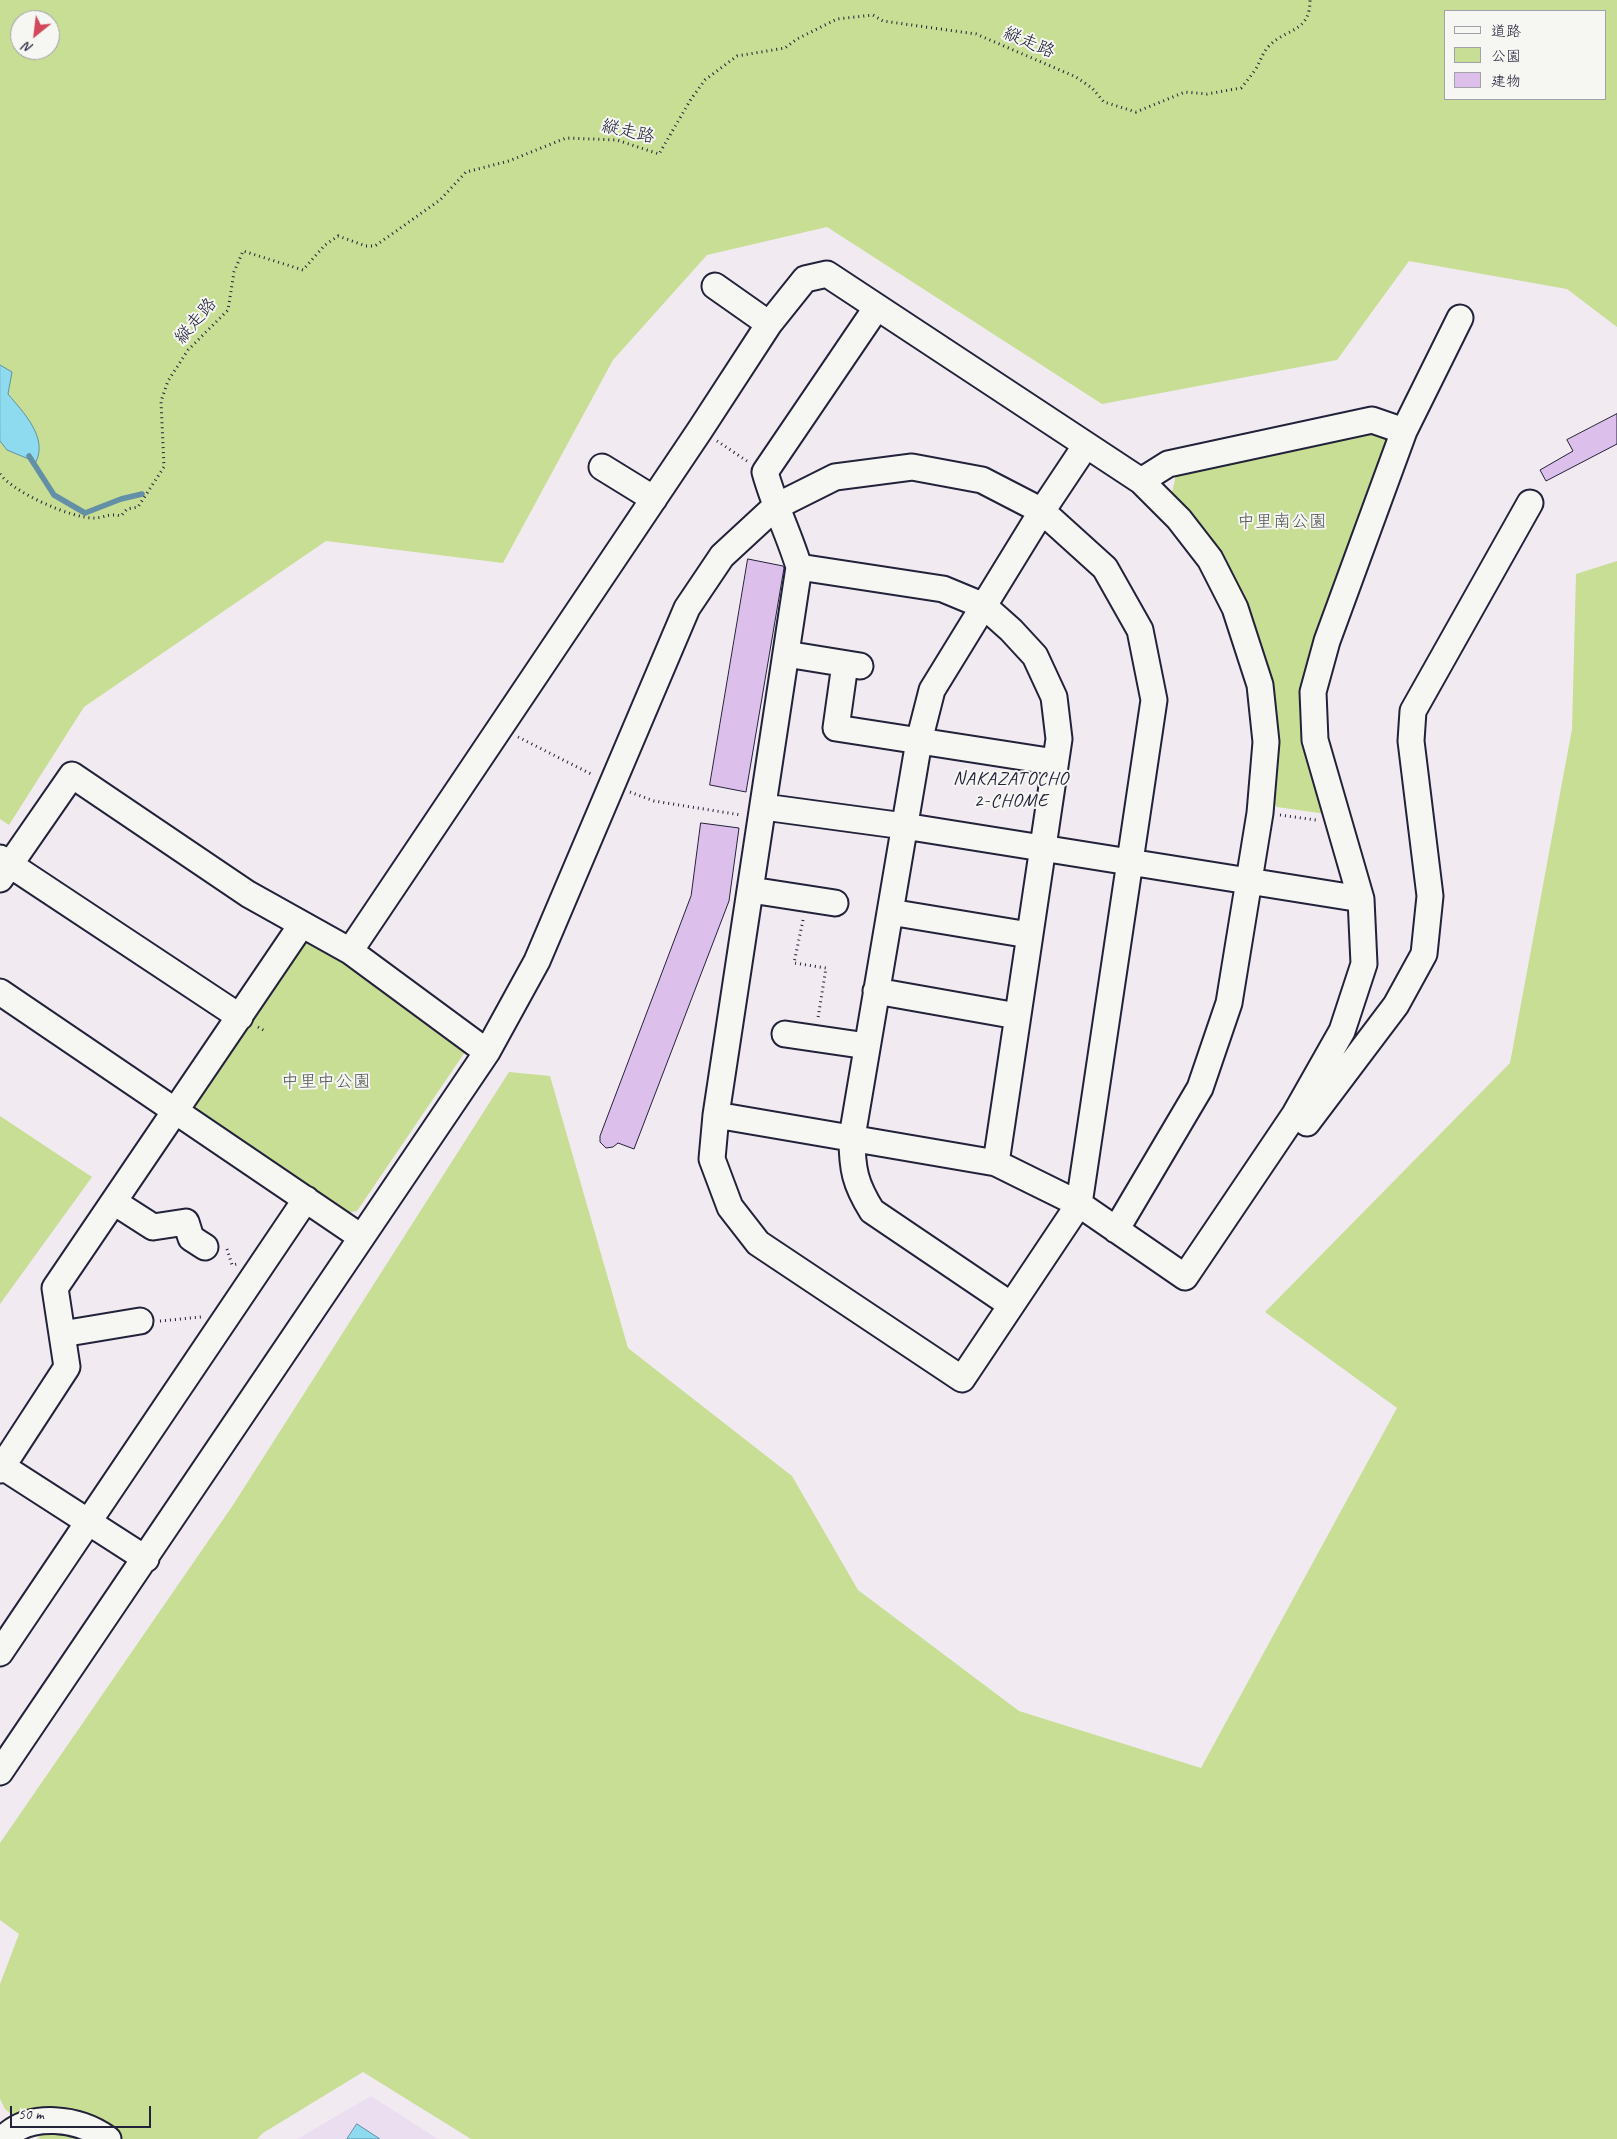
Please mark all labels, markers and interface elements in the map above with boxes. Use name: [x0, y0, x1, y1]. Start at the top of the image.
north arrow: [10, 10, 60, 60]
legend: [1444, 10, 1607, 100]
text: 道路: [1491, 22, 1521, 41]
street label: 縦走路: [1000, 23, 1058, 63]
text: N: [20, 38, 36, 57]
text: 公園: [1491, 47, 1521, 66]
text: 建物: [1491, 72, 1521, 91]
street label: 縦走路: [599, 115, 657, 149]
street label: 縦走路: [170, 293, 222, 349]
park label: 中里南公園: [1237, 511, 1327, 533]
district label: NAKAZATOCHO 2-CHOME: [952, 768, 1070, 812]
park label: 中里中公園: [281, 1071, 371, 1093]
scale bar: [12, 2096, 154, 2128]
text: 50 m: [18, 2105, 44, 2124]

